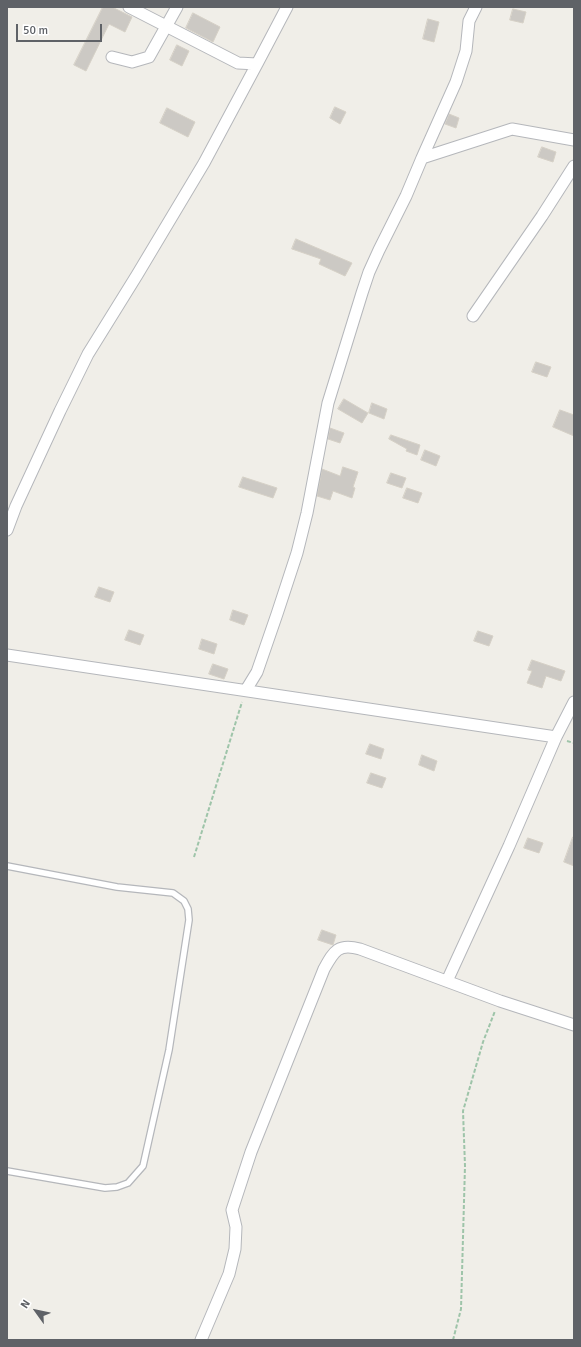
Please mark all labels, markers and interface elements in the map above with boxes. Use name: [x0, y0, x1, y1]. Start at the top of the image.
scale bar: [18, 16, 104, 42]
text: 50 m: [23, 23, 48, 38]
north arrow: [16, 1291, 56, 1331]
text: N: [18, 1297, 33, 1311]

